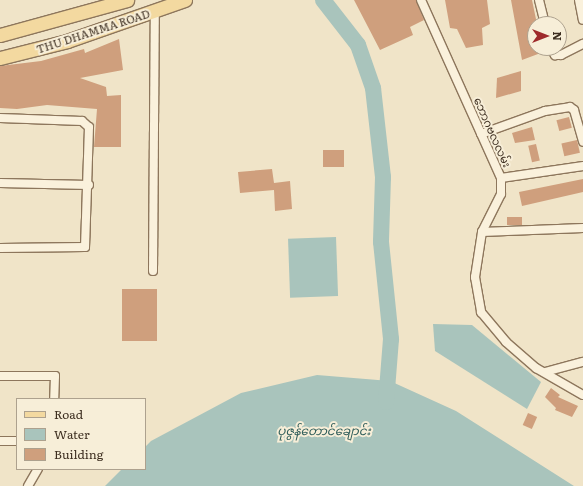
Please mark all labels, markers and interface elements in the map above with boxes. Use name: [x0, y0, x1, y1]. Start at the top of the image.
street label: THU DHAMMA ROAD: [35, 6, 151, 56]
north arrow: [527, 16, 567, 56]
text: N: [550, 31, 566, 41]
street label: ဘောဂဗလလမ်း: [472, 95, 514, 169]
legend: [16, 398, 146, 470]
text: Road: [54, 405, 83, 423]
water label: ပုဇွန်တောင်ချောင်း: [277, 424, 371, 438]
text: Water: [54, 425, 90, 443]
text: Building: [54, 445, 103, 463]

